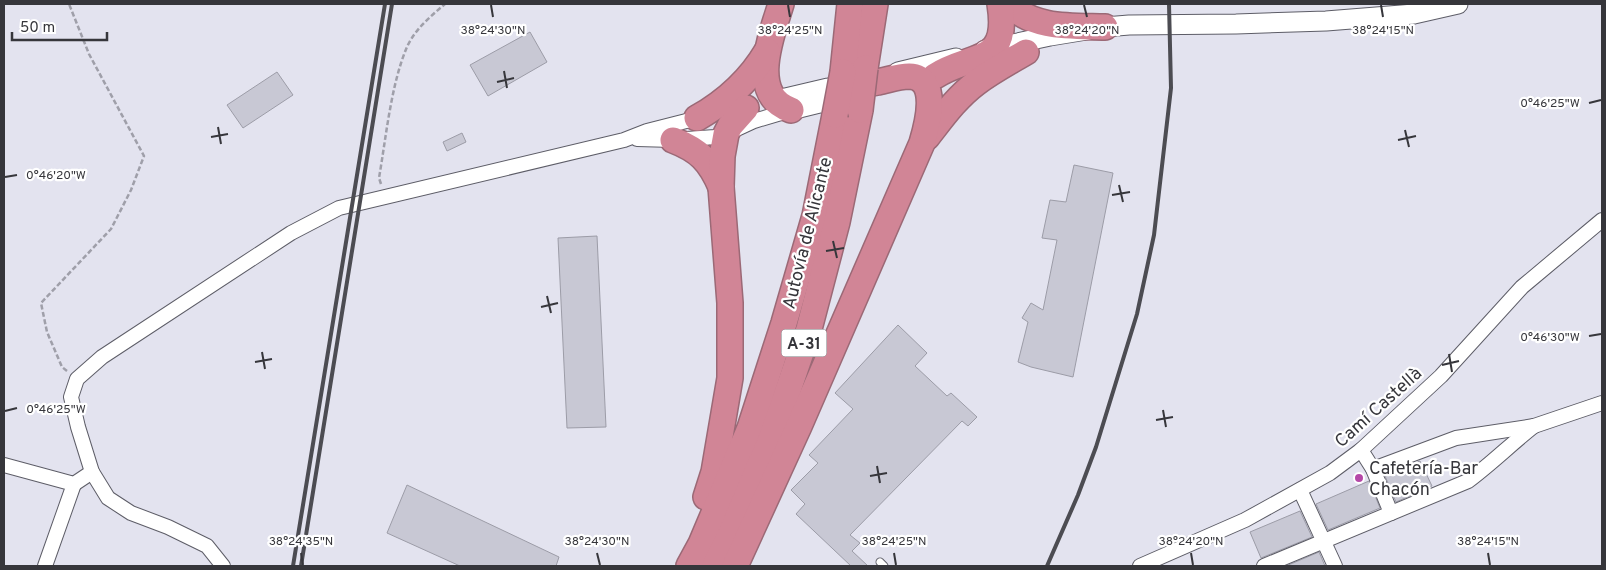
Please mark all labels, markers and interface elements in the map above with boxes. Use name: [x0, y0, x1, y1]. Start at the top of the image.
scale bar: [12, 10, 108, 42]
text: 50 m: [20, 19, 55, 38]
text: 38°24'30"N: [461, 23, 525, 39]
text: 38°24'25"N: [758, 23, 822, 39]
text: 38°24'20"N: [1054, 23, 1120, 39]
text: 38°24'15"N: [1352, 23, 1414, 39]
text: 0°46'25"W: [1520, 96, 1580, 112]
street label: Autovía de Alicante: [778, 155, 838, 312]
text: 0°46'20"W: [26, 168, 86, 184]
road number: A-31: [782, 329, 826, 356]
text: 0°46'30"W: [1520, 330, 1580, 346]
street label: Camí Castellà: [1330, 363, 1428, 453]
text: 0°46'25"W: [26, 402, 86, 418]
place label: Cafetería-Bar Chacón: [1369, 458, 1478, 502]
marker: Cafetería-Bar Chacón: [1353, 472, 1365, 484]
text: 38°24'35"N: [269, 534, 333, 550]
text: 38°24'30"N: [565, 534, 629, 550]
text: 38°24'25"N: [862, 534, 926, 550]
text: 38°24'20"N: [1158, 534, 1224, 550]
text: 38°24'15"N: [1457, 534, 1519, 550]

